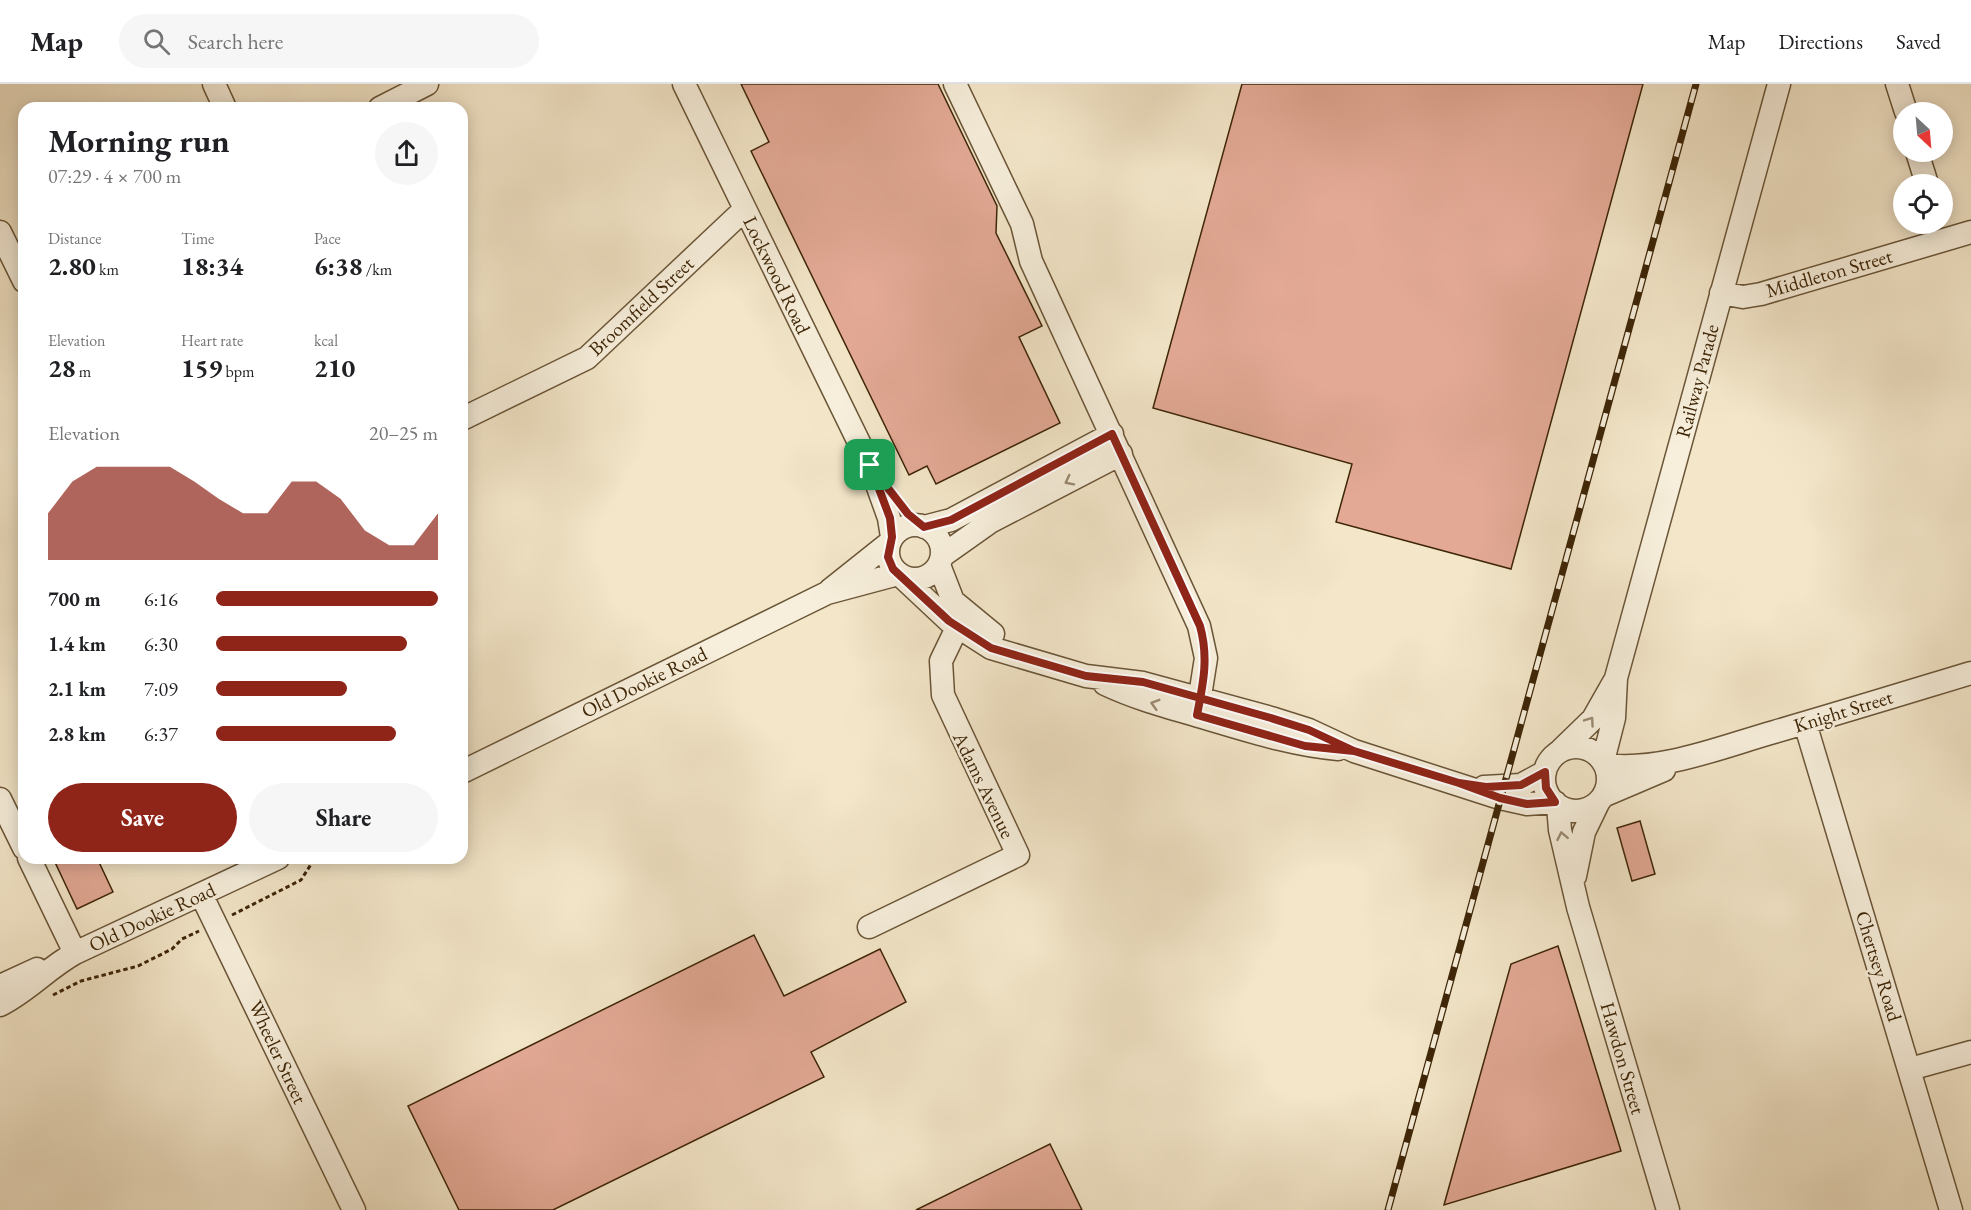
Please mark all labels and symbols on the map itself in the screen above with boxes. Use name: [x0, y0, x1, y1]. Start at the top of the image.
north arrow: [1893, 102, 1953, 162]
street label: Lockwood Road: [737, 212, 817, 339]
street label: Middleton Street: [1763, 242, 1896, 303]
street label: Broomfield Street: [583, 250, 700, 361]
street label: Railway Parade: [1669, 321, 1725, 441]
pin: [844, 439, 895, 490]
one-way arrow: [1065, 474, 1076, 485]
street label: Old Dookie Road: [577, 640, 712, 724]
street label: Knight Street: [1790, 683, 1896, 738]
one-way arrow: [1150, 699, 1161, 711]
one-way arrow: [1583, 716, 1594, 727]
street label: Adams Avenue: [947, 727, 1021, 843]
one-way arrow: [1556, 831, 1569, 841]
street label: Old Dookie Road: [85, 876, 220, 958]
street label: Chertsey Road: [1850, 908, 1908, 1025]
street label: Wheeler Street: [243, 996, 314, 1109]
street label: Hawdon Street: [1595, 999, 1652, 1118]

